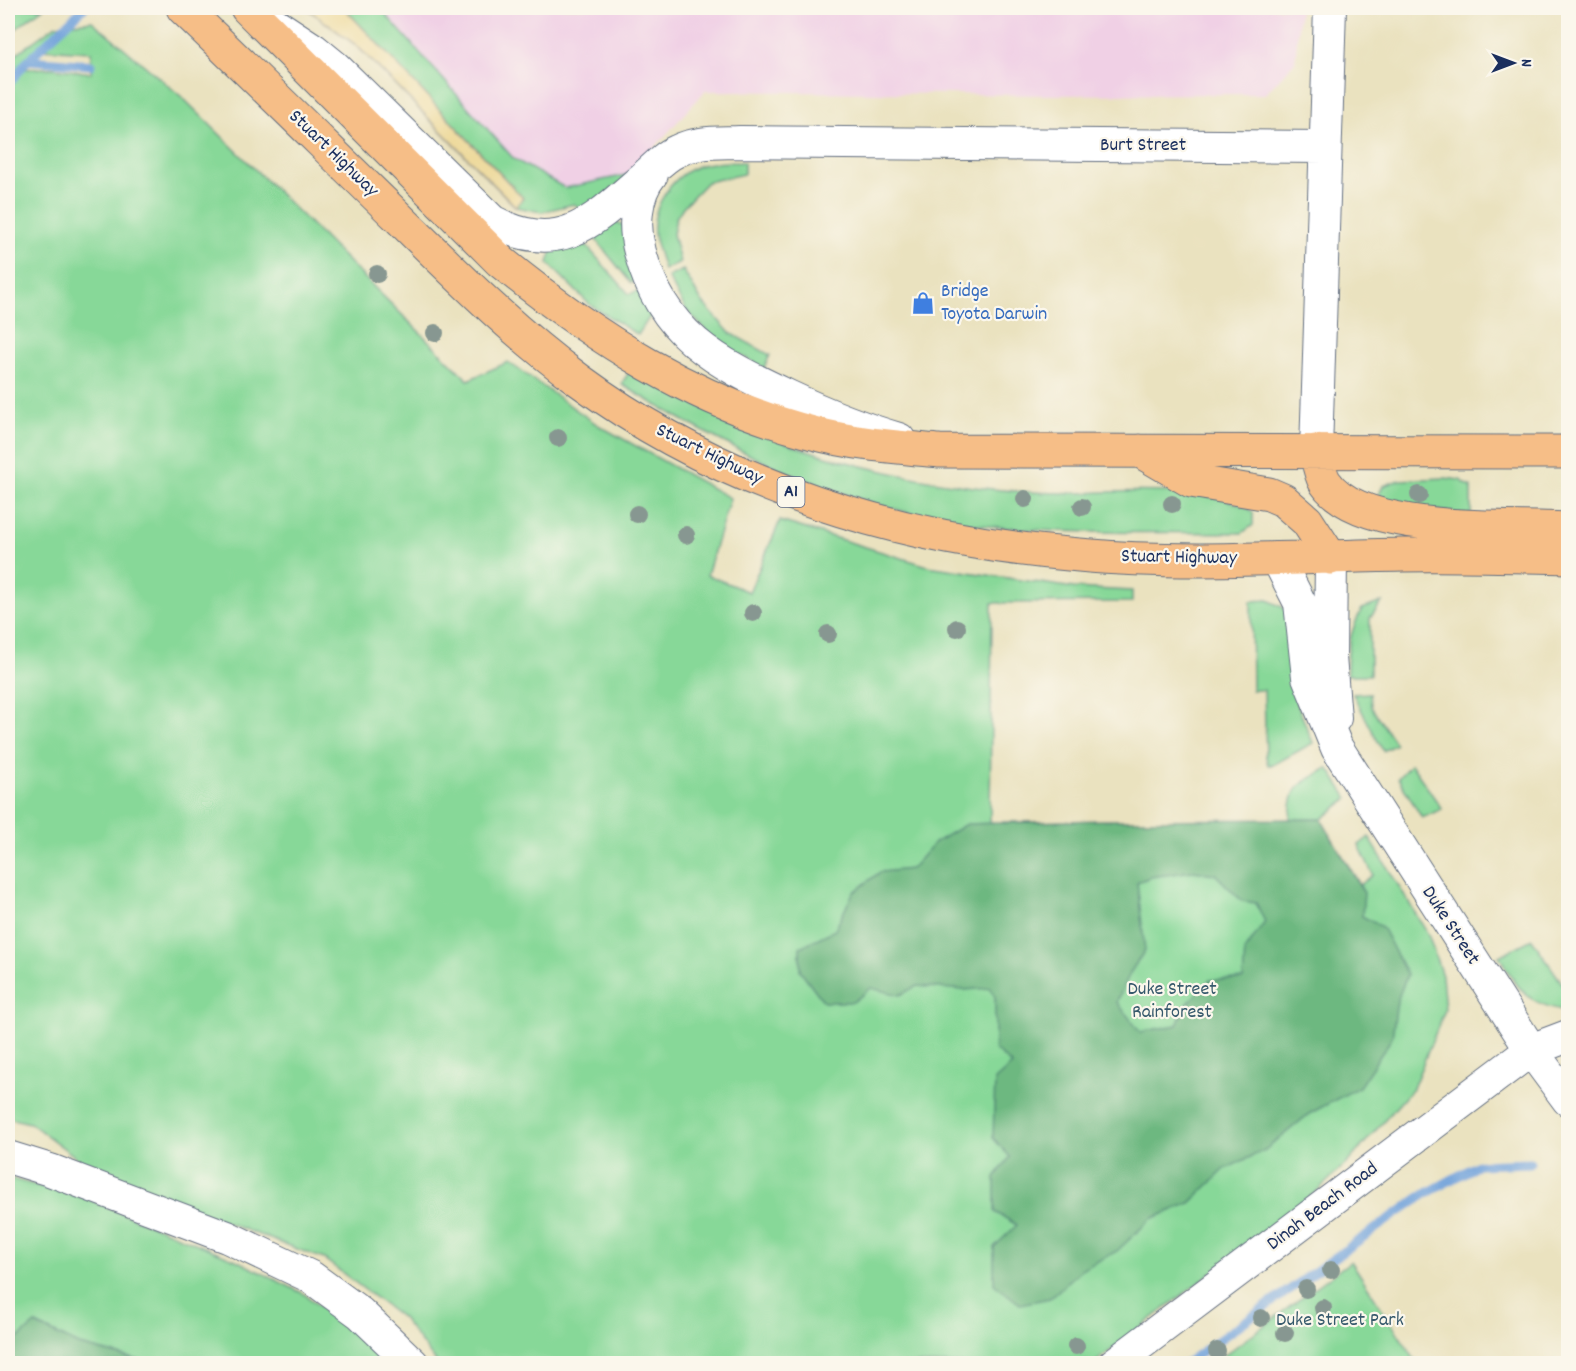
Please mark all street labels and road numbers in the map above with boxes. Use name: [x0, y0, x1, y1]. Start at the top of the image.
street label: Stuart Highway: [282, 104, 385, 205]
street label: Burt Street: [1100, 132, 1186, 160]
street label: Stuart Highway: [651, 417, 768, 493]
road number: A1: [778, 477, 804, 507]
street label: Stuart Highway: [1121, 543, 1238, 573]
street label: Duke Street: [1414, 881, 1486, 971]
street label: Dinah Beach Road: [1261, 1156, 1385, 1258]

